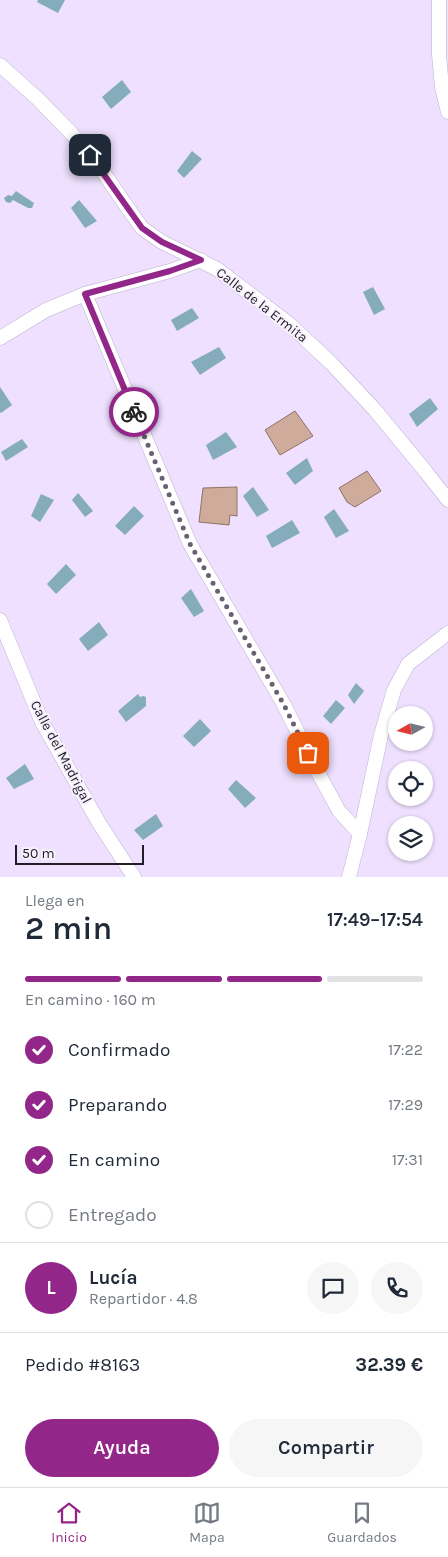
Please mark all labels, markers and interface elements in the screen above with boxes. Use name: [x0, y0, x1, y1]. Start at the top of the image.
pin: [69, 134, 111, 176]
icon: home: [76, 141, 104, 169]
street label: Calle de la Ermita: [213, 264, 311, 346]
courier: [109, 387, 159, 437]
icon: bike: [120, 398, 148, 426]
street label: Calle del Madrigal: [27, 698, 95, 806]
north arrow: [388, 706, 432, 751]
map controls: [388, 706, 433, 861]
pin: [287, 732, 329, 774]
icon: bag: [294, 739, 322, 767]
button: locate: [388, 761, 433, 806]
button: layers: [388, 816, 433, 861]
scale bar: [15, 842, 144, 865]
text: 50 m: [22, 845, 55, 862]
text: Llega en: [25, 891, 85, 910]
text: 17:49–17:54: [327, 909, 423, 931]
text: 2 min: [25, 910, 112, 947]
text: En camino · 160 m: [25, 990, 156, 1009]
icon: check: [25, 1036, 53, 1064]
text: Confirmado: [68, 1039, 170, 1061]
text: 17:22: [388, 1040, 423, 1059]
icon: check: [25, 1091, 53, 1119]
text: Preparando: [68, 1094, 167, 1116]
text: 17:29: [388, 1095, 423, 1114]
icon: check: [25, 1146, 53, 1174]
text: En camino: [68, 1149, 160, 1171]
text: 17:31: [392, 1150, 423, 1169]
text: Entregado: [68, 1204, 157, 1226]
button: chat: [307, 1262, 359, 1314]
button: phone: [371, 1262, 423, 1314]
text: Lucía: [89, 1267, 138, 1289]
text: L: [46, 1277, 56, 1299]
text: Repartidor · 4.8: [89, 1289, 198, 1308]
text: Pedido #8163: [25, 1354, 140, 1376]
text: 32.39 €: [355, 1354, 423, 1376]
button: Ayuda: [25, 1419, 219, 1477]
button: Compartir: [229, 1419, 423, 1477]
tab: Inicio: [51, 1499, 87, 1546]
tab: Mapa: [189, 1499, 225, 1546]
tab: Guardados: [327, 1499, 397, 1546]

